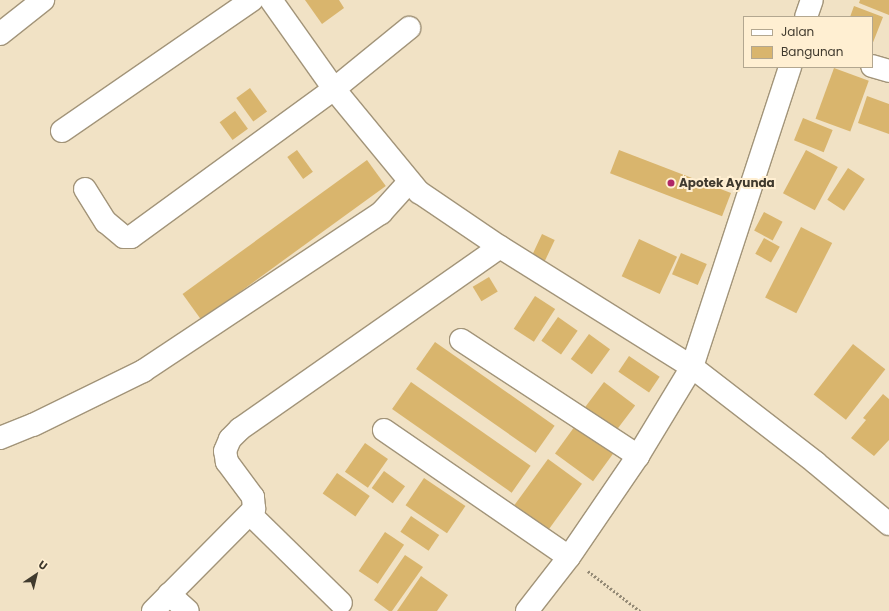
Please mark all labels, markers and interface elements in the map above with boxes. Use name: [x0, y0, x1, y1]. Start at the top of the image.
legend: [743, 16, 873, 68]
text: Jalan: [781, 23, 814, 40]
text: Bangunan: [781, 43, 843, 60]
place label: Apotek Ayunda: [679, 176, 775, 190]
marker: Apotek Ayunda: [666, 178, 676, 188]
north arrow: [16, 555, 56, 595]
text: U: [35, 556, 51, 574]

